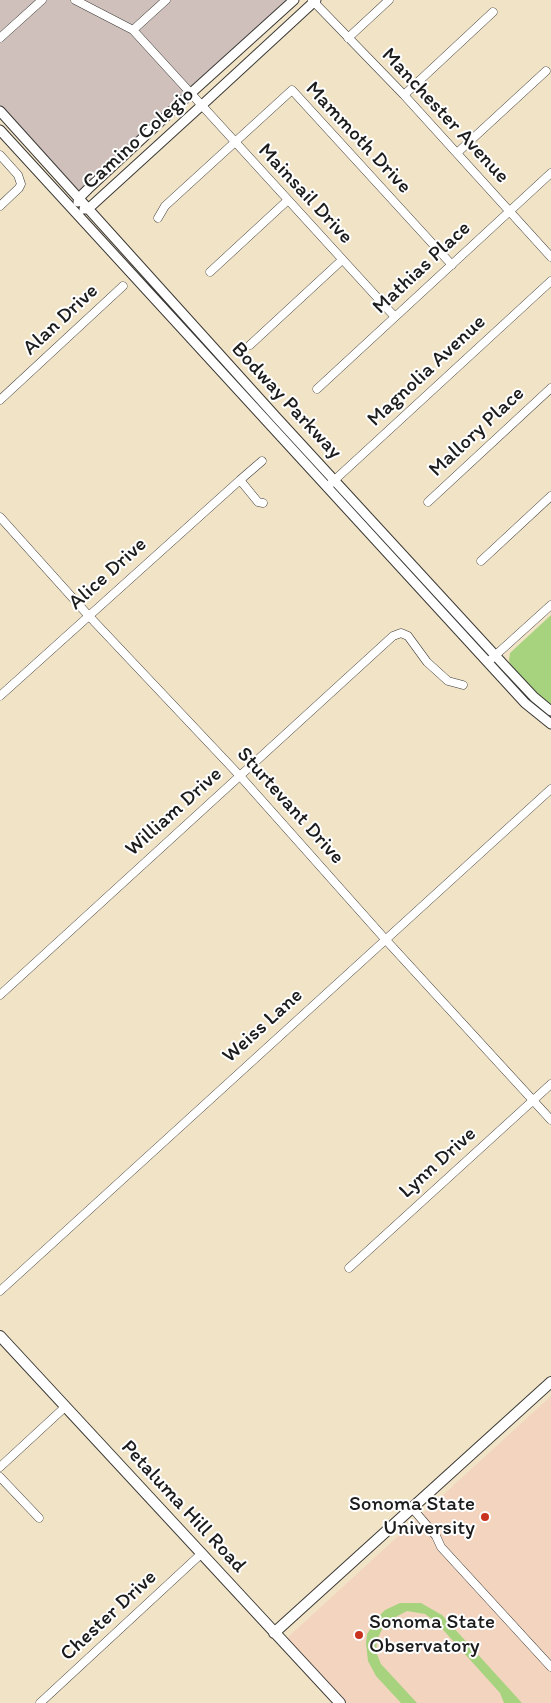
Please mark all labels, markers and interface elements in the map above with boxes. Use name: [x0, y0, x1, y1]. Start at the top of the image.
street label: Manchester Avenue: [376, 43, 514, 189]
street label: Mammoth Drive: [300, 77, 416, 199]
street label: Camino Colegio: [78, 82, 200, 196]
street label: Mainsail Drive: [252, 138, 358, 250]
street label: Mathias Place: [368, 216, 476, 320]
street label: Alan Drive: [18, 279, 104, 361]
street label: Magnolia Avenue: [363, 310, 491, 432]
street label: Bodway Parkway: [225, 337, 347, 465]
street label: Mallory Place: [424, 381, 530, 483]
street label: Alice Drive: [64, 532, 152, 616]
street label: Sturtevant Drive: [231, 742, 349, 870]
street label: William Drive: [121, 762, 227, 862]
street label: Weiss Lane: [218, 983, 308, 1069]
street label: Lynn Drive: [394, 1122, 482, 1204]
street label: Petaluma Hill Road: [115, 1435, 251, 1579]
place label: Sonoma State University: [349, 1492, 475, 1542]
marker: Sonoma State University: [479, 1511, 491, 1523]
street label: Chester Drive: [56, 1565, 162, 1667]
place label: Sonoma State Observatory: [369, 1610, 495, 1660]
marker: Sonoma State Observatory: [353, 1629, 365, 1641]

